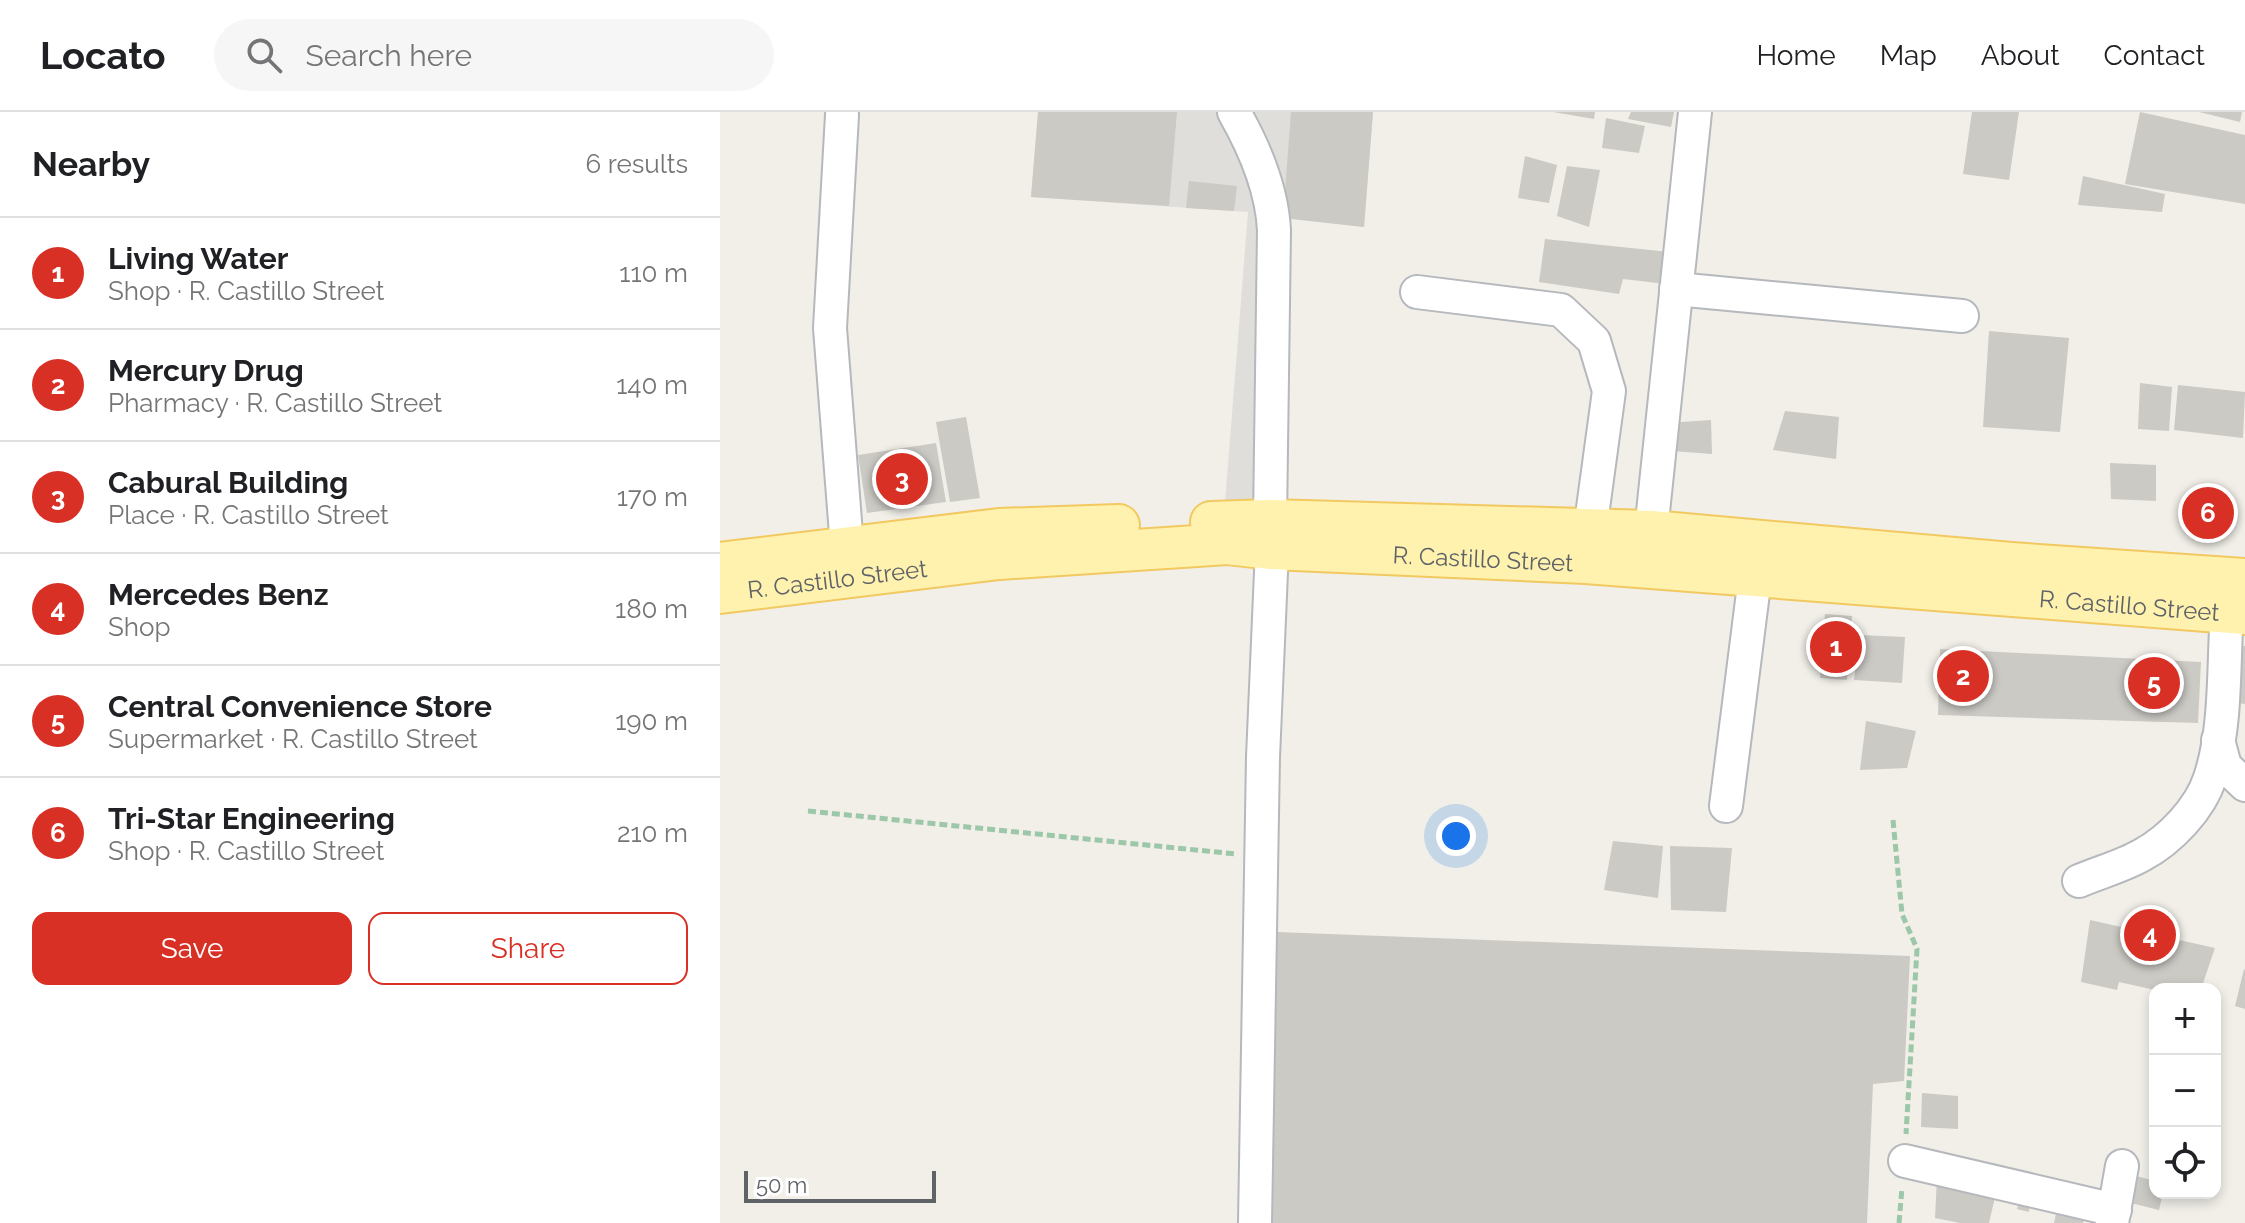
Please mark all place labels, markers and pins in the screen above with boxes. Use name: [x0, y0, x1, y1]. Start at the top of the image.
pin: 3: [876, 449, 928, 509]
pin: 6: [2182, 483, 2234, 543]
pin: 1: [1810, 617, 1862, 677]
pin: 2: [1937, 646, 1989, 706]
pin: 5: [2128, 653, 2180, 713]
pin: 4: [2124, 905, 2176, 965]

